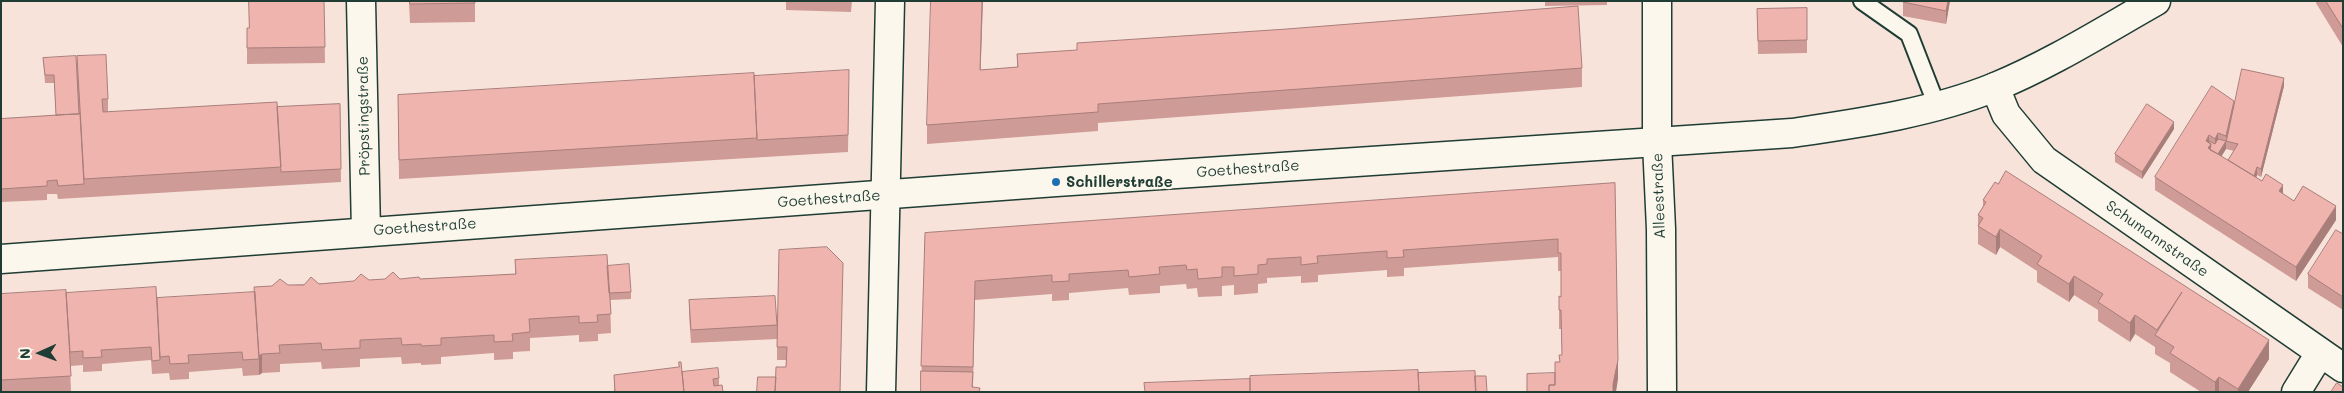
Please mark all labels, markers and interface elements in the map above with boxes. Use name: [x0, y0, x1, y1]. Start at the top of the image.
street label: Pröpstingstraße: [354, 56, 374, 176]
street label: Alleestraße: [1649, 153, 1669, 239]
street label: Goethestraße: [1196, 156, 1300, 182]
place label: Schillerstraße: [1066, 173, 1173, 191]
marker: Schillerstraße: [1050, 176, 1062, 188]
street label: Goethestraße: [777, 186, 881, 212]
street label: Schumannstraße: [2102, 197, 2212, 281]
street label: Goethestraße: [373, 214, 477, 240]
north arrow: [15, 328, 65, 378]
text: N: [15, 348, 34, 359]

